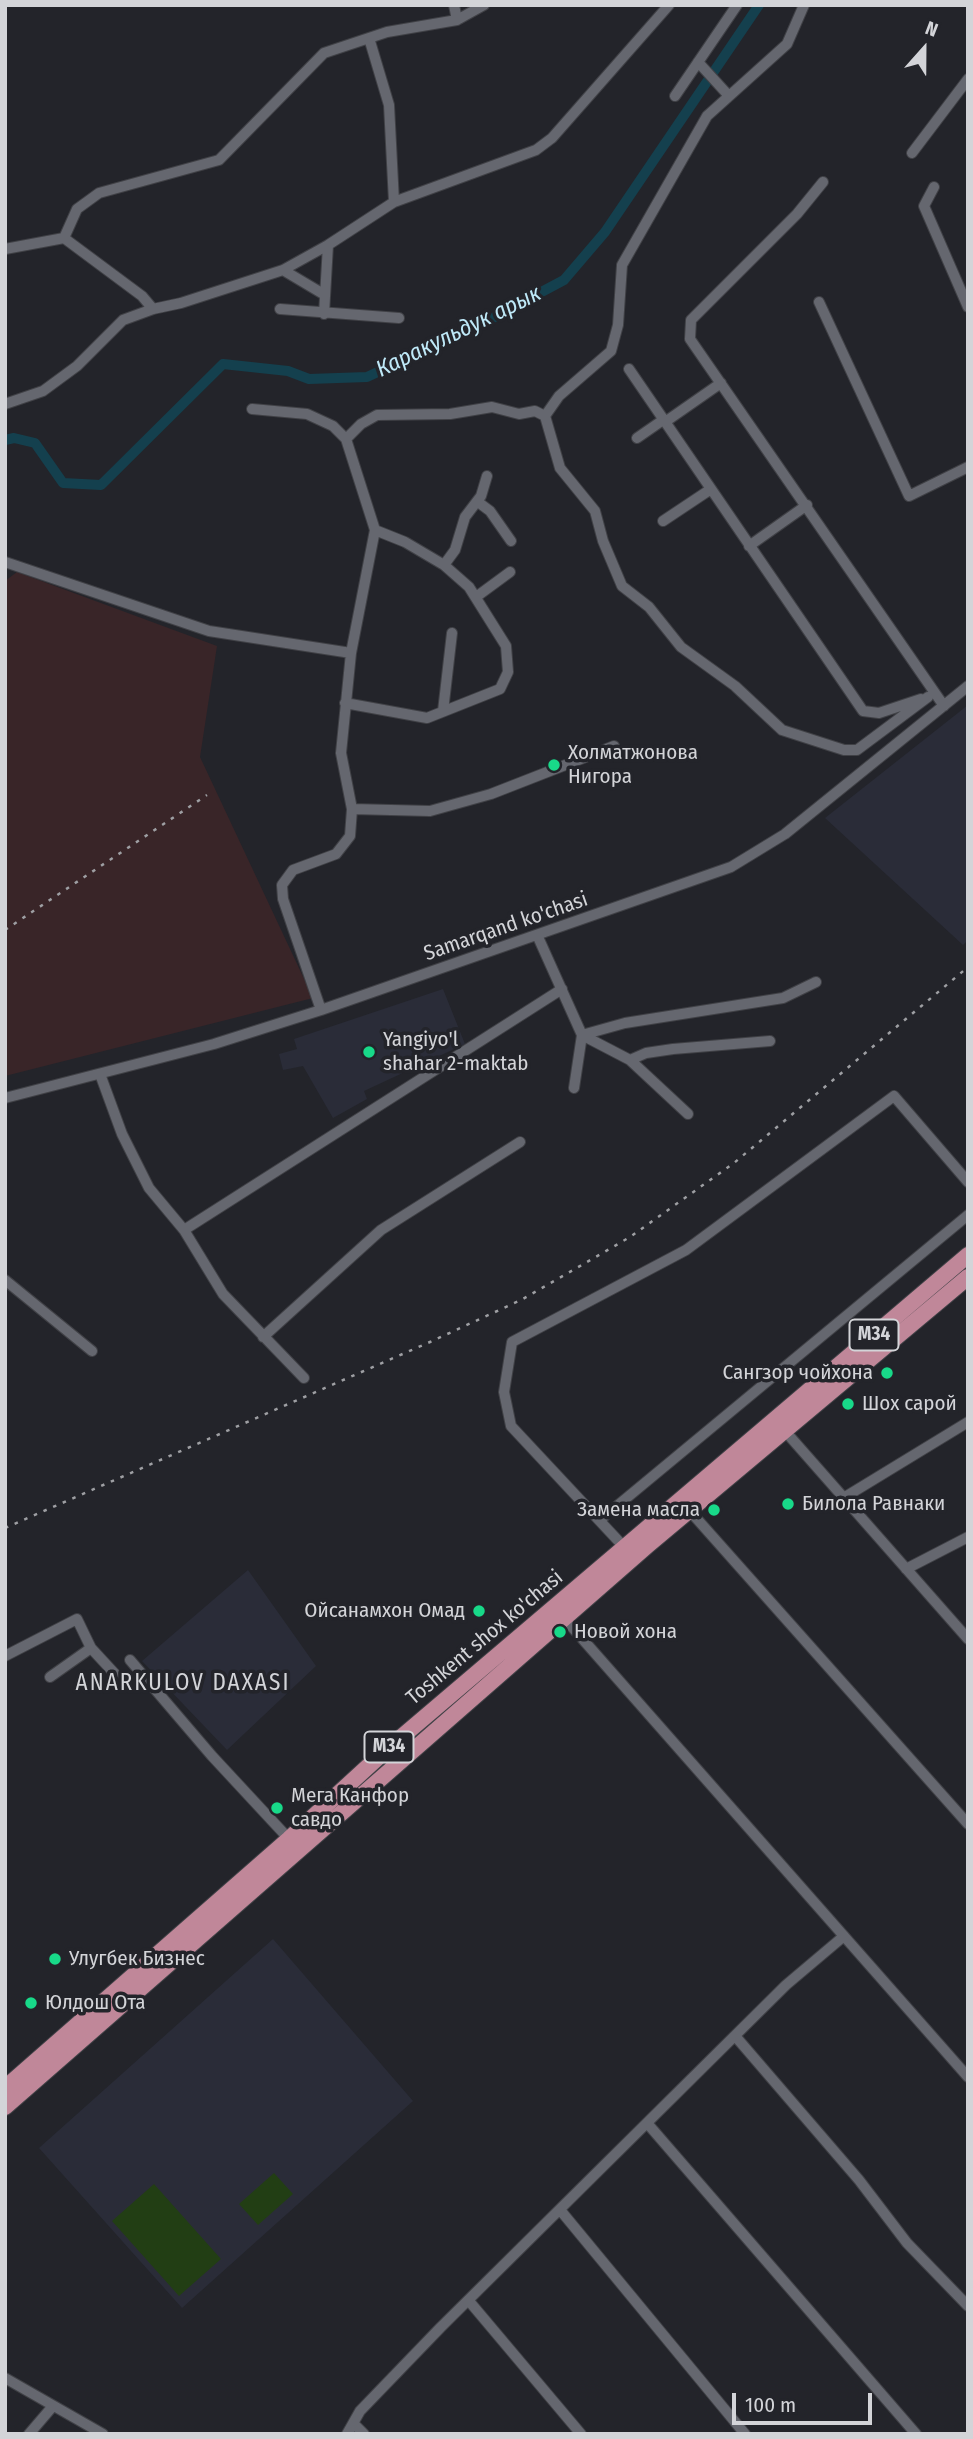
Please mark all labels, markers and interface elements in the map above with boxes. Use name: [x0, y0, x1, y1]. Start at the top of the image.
north arrow: [889, 14, 959, 84]
text: N: [922, 16, 941, 42]
water label: Каракульдук арык: [372, 280, 546, 384]
place label: Холматжонова Нигора: [568, 740, 698, 790]
marker: Холматжонова Нигора: [546, 757, 562, 773]
street label: Samarqand ko'chasi: [421, 887, 591, 967]
place label: Yangiyo'l shahar 2-maktab: [383, 1027, 528, 1077]
marker: Yangiyo'l shahar 2-maktab: [361, 1044, 377, 1060]
road number: M34: [850, 1320, 898, 1350]
place label: Сангзор чойхона: [723, 1360, 873, 1386]
marker: Сангзор чойхона: [879, 1365, 895, 1381]
place label: Шох сарой: [862, 1391, 957, 1417]
marker: Шох сарой: [840, 1396, 856, 1412]
place label: Билола Равнаки: [802, 1491, 945, 1517]
marker: Билола Равнаки: [780, 1496, 796, 1512]
place label: Замена масла: [577, 1497, 700, 1523]
marker: Замена масла: [706, 1502, 722, 1518]
street label: Toshkent shox ko'chasi: [402, 1565, 568, 1711]
place label: Ойсанамхон Омад: [304, 1598, 465, 1624]
marker: Ойсанамхон Омад: [471, 1603, 487, 1619]
place label: Новой хона: [574, 1619, 677, 1645]
marker: Новой хона: [552, 1624, 568, 1640]
district label: ANARKULOV DAXASI: [78, 1670, 288, 1698]
road number: M34: [364, 1732, 414, 1763]
place label: Мега Канфор савдо: [291, 1783, 409, 1833]
marker: Мега Канфор савдо: [269, 1800, 285, 1816]
place label: Улугбек Бизнес: [69, 1946, 205, 1972]
marker: Улугбек Бизнес: [47, 1951, 63, 1967]
place label: Юлдош Ота: [45, 1990, 146, 2016]
marker: Юлдош Ота: [23, 1995, 39, 2011]
scale bar: [735, 2380, 875, 2424]
text: 100 m: [745, 2392, 796, 2418]

